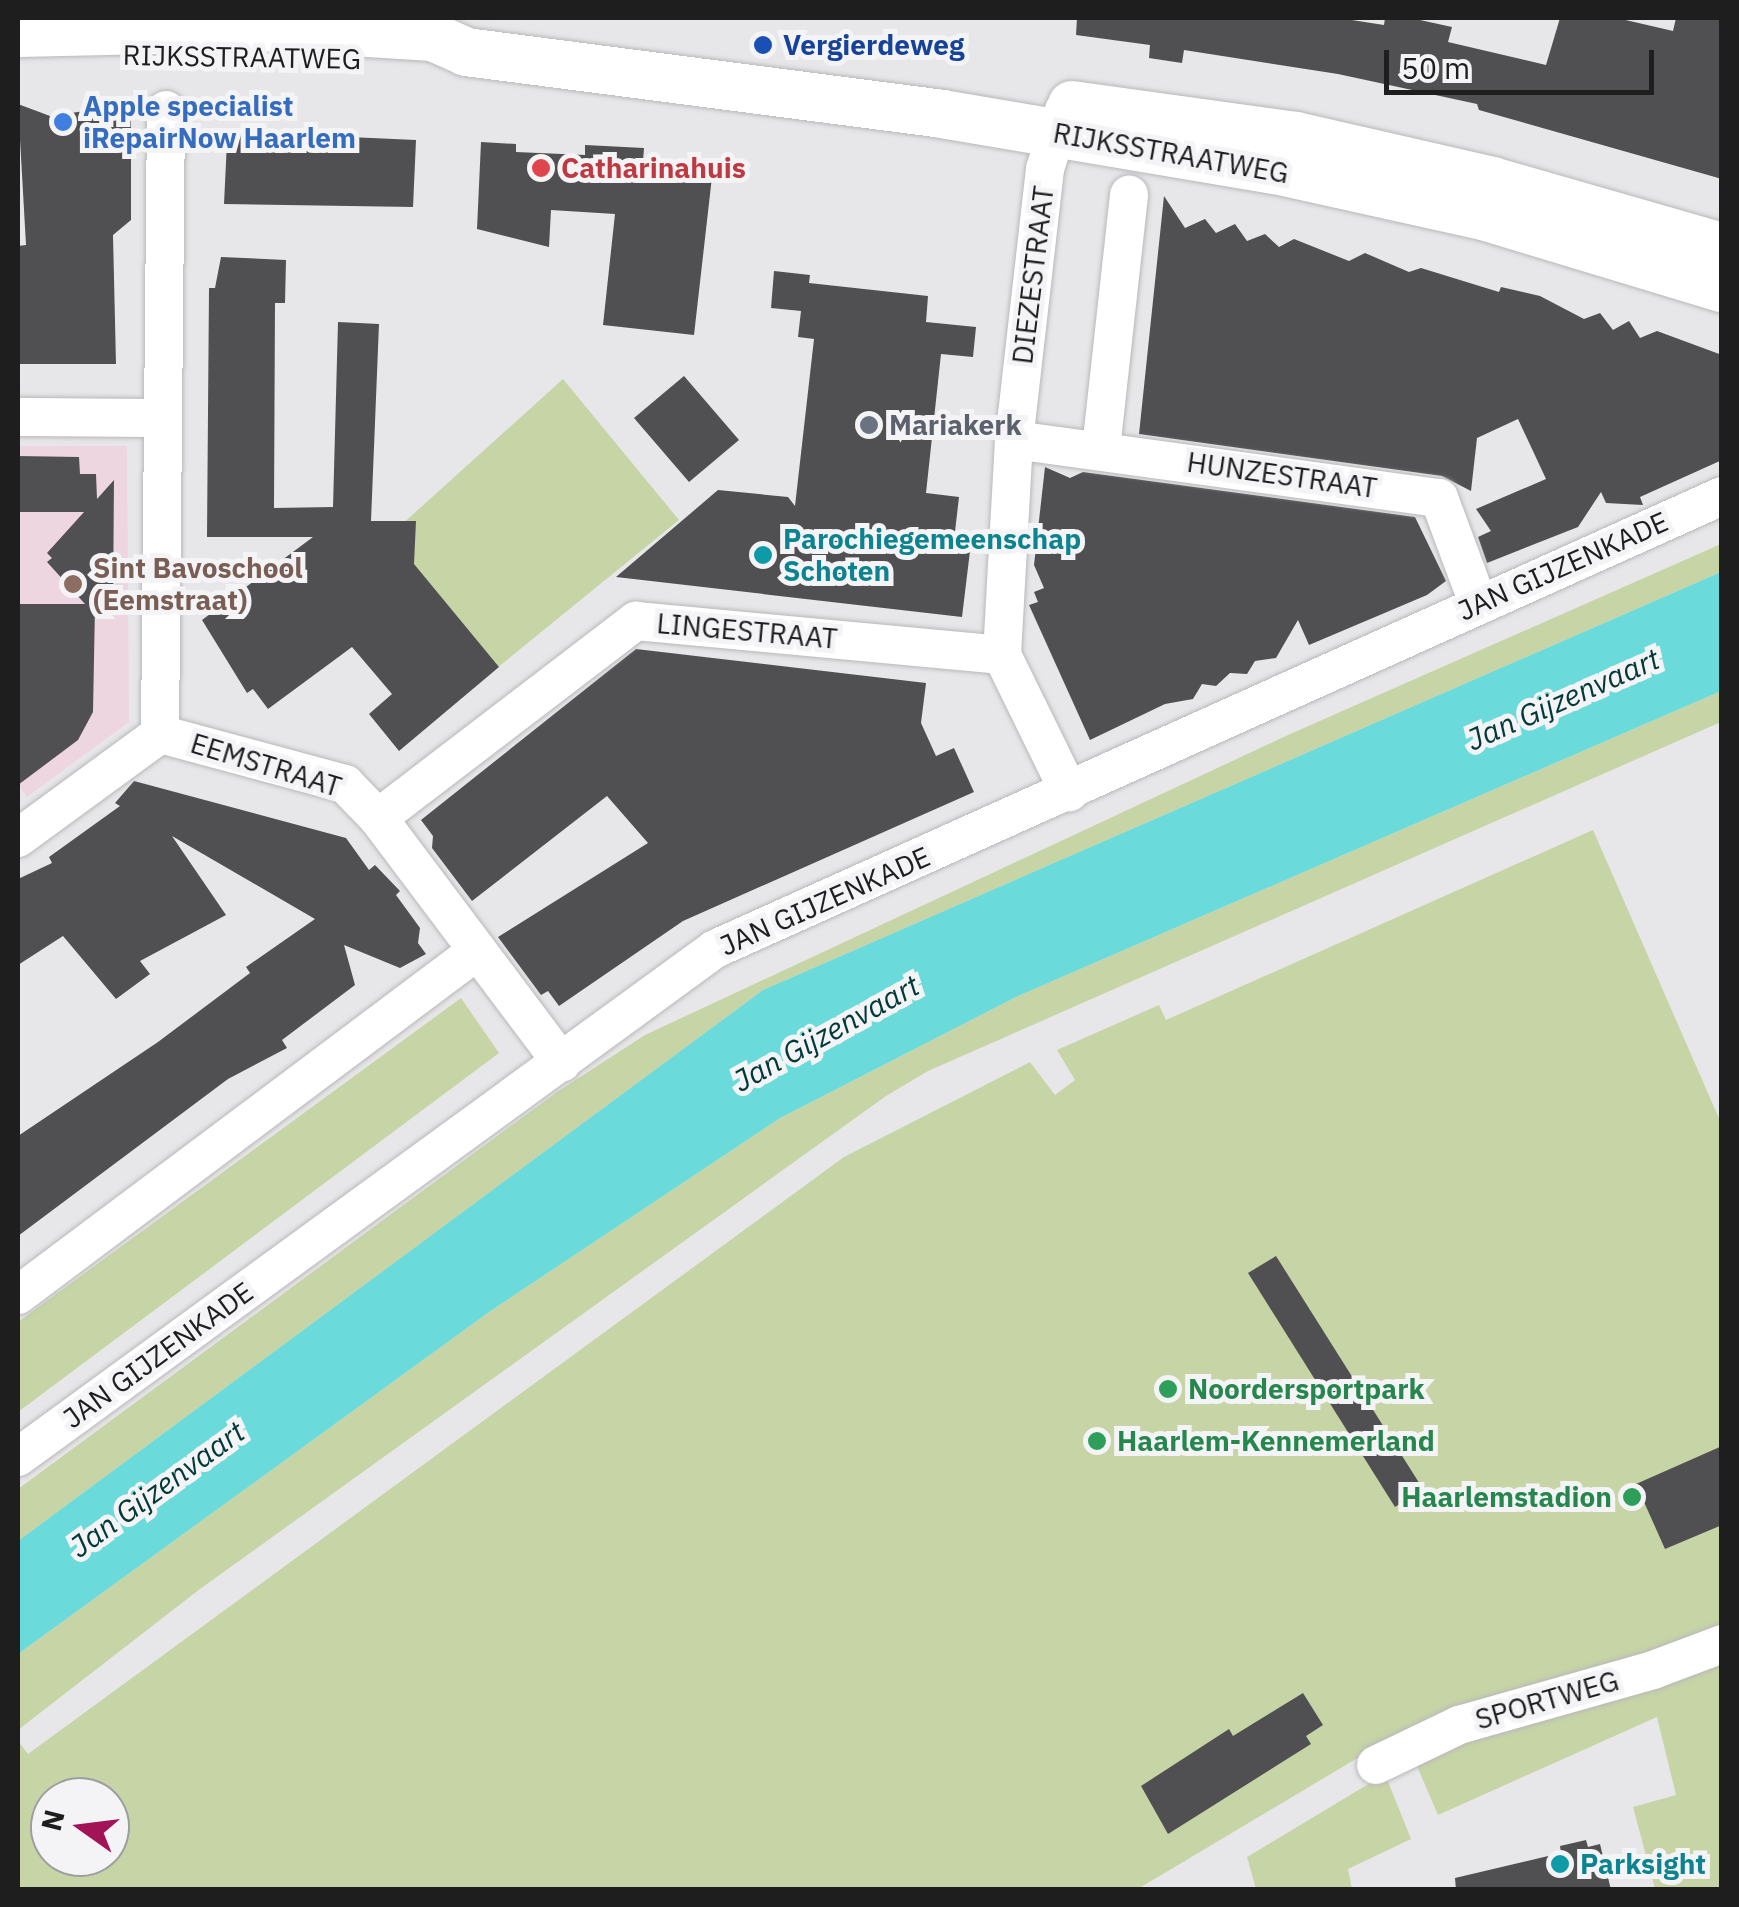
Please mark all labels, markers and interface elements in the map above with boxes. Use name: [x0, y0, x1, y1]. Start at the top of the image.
place label: Vergierdeweg: [783, 28, 964, 62]
scale bar: [1389, 30, 1659, 92]
marker: Vergierdeweg: [752, 34, 774, 56]
street label: RIJKSSTRAATWEG: [122, 38, 362, 76]
text: 50 m: [1401, 48, 1470, 87]
place label: Apple specialist iRepairNow Haarlem: [83, 89, 356, 155]
marker: Apple specialist iRepairNow Haarlem: [52, 111, 74, 133]
street label: RIJKSSTRAATWEG: [1051, 116, 1291, 190]
place label: Catharinahuis: [561, 151, 746, 185]
marker: Catharinahuis: [530, 157, 552, 179]
street label: DIEZESTRAAT: [1005, 184, 1061, 366]
place label: Mariakerk: [889, 408, 1022, 442]
marker: Mariakerk: [858, 414, 880, 436]
street label: HUNZESTRAAT: [1185, 445, 1379, 505]
street label: JAN GIJZENKADE: [1453, 505, 1673, 627]
place label: Parochiegemeenschap Schoten: [783, 522, 1081, 588]
marker: Parochiegemeenschap Schoten: [752, 544, 774, 566]
place label: Sint Bavoschool (Eemstraat): [93, 551, 303, 617]
marker: Sint Bavoschool (Eemstraat): [62, 573, 84, 595]
street label: LINGESTRAAT: [655, 606, 839, 656]
water label: Jan Gijzenvaart: [1461, 640, 1665, 758]
street label: EEMSTRAAT: [187, 726, 345, 804]
street label: JAN GIJZENKADE: [715, 840, 935, 962]
water label: Jan Gijzenvaart: [727, 967, 925, 1099]
street label: JAN GIJZENKADE: [56, 1275, 260, 1435]
place label: Noordersportpark: [1188, 1372, 1425, 1406]
marker: Noordersportpark: [1157, 1378, 1179, 1400]
water label: Jan Gijzenvaart: [63, 1414, 251, 1564]
place label: Haarlem-Kennemerland: [1117, 1424, 1435, 1458]
marker: Haarlem-Kennemerland: [1086, 1430, 1108, 1452]
place label: Haarlemstadion: [1401, 1480, 1612, 1514]
marker: Haarlemstadion: [1621, 1486, 1643, 1508]
street label: SPORTWEG: [1471, 1664, 1623, 1736]
north arrow: [30, 1777, 130, 1877]
text: N: [32, 1806, 73, 1834]
place label: Parksight: [1580, 1847, 1706, 1881]
marker: Parksight: [1549, 1853, 1571, 1875]

